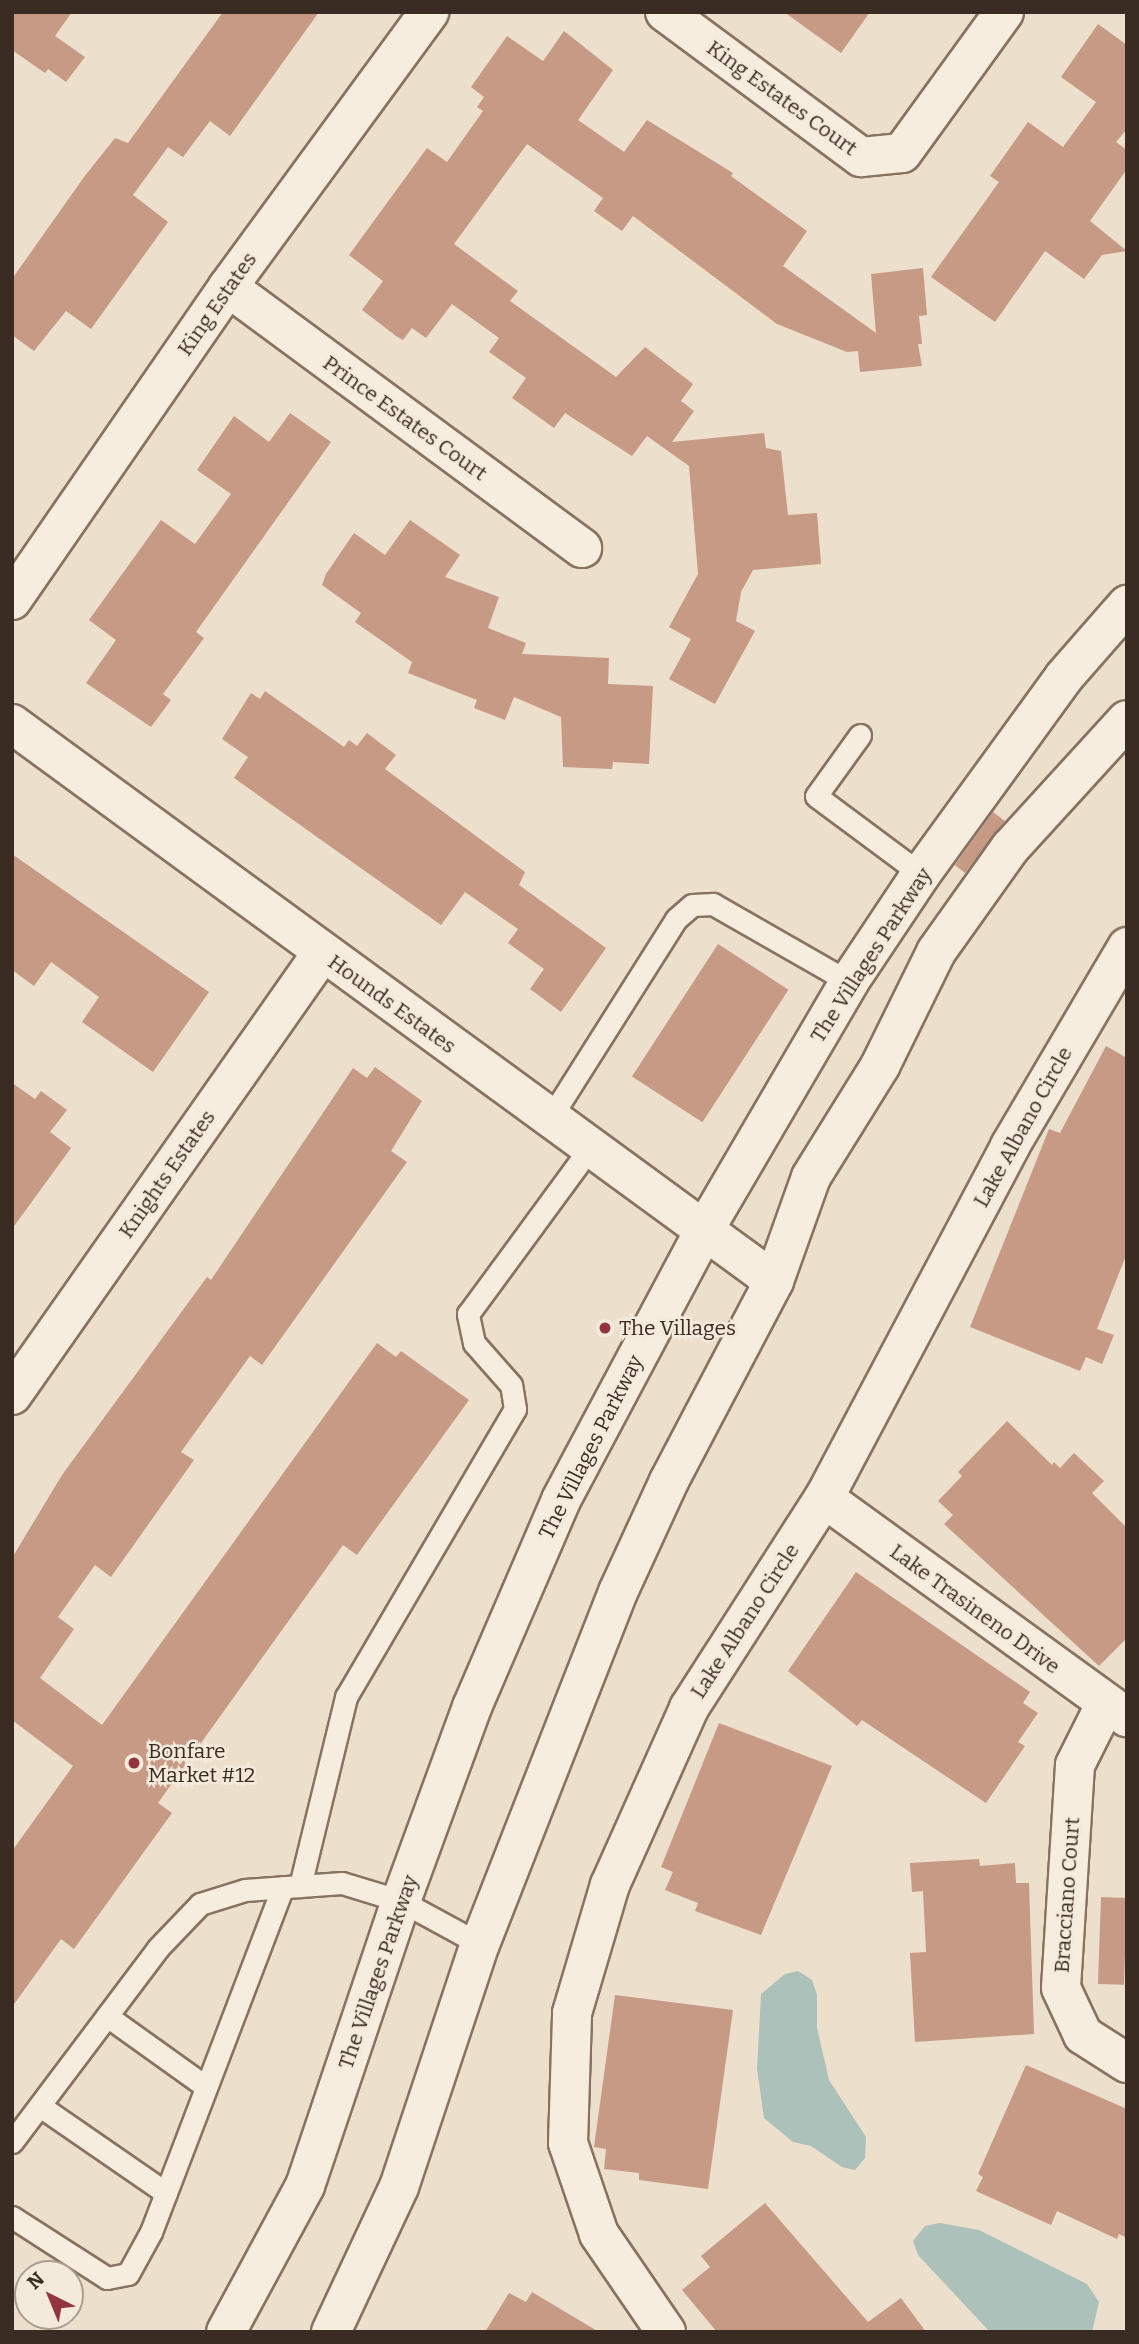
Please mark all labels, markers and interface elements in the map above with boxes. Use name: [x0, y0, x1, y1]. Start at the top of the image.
street label: King Estates Court: [702, 35, 862, 161]
street label: King Estates: [172, 247, 262, 361]
street label: Prince Estates Court: [318, 350, 492, 486]
street label: The Villages Parkway: [805, 863, 937, 1047]
street label: Hounds Estates: [323, 949, 461, 1059]
street label: Lake Albano Circle: [968, 1042, 1078, 1212]
street label: Knights Estates: [113, 1105, 221, 1243]
place label: The Villages: [619, 1315, 736, 1341]
marker: The Villages: [597, 1320, 613, 1336]
street label: The Villages Parkway: [534, 1351, 648, 1543]
street label: Lake Albano Circle: [686, 1539, 804, 1703]
street label: Lake Trasineno Drive: [885, 1539, 1065, 1679]
place label: Bonfare Market #12: [148, 1738, 255, 1788]
marker: Bonfare Market #12: [126, 1755, 142, 1771]
street label: Bracciano Court: [1049, 1816, 1085, 1974]
street label: The Villages Parkway: [333, 1872, 423, 2072]
north arrow: [14, 2260, 84, 2330]
text: N: [22, 2267, 49, 2294]

